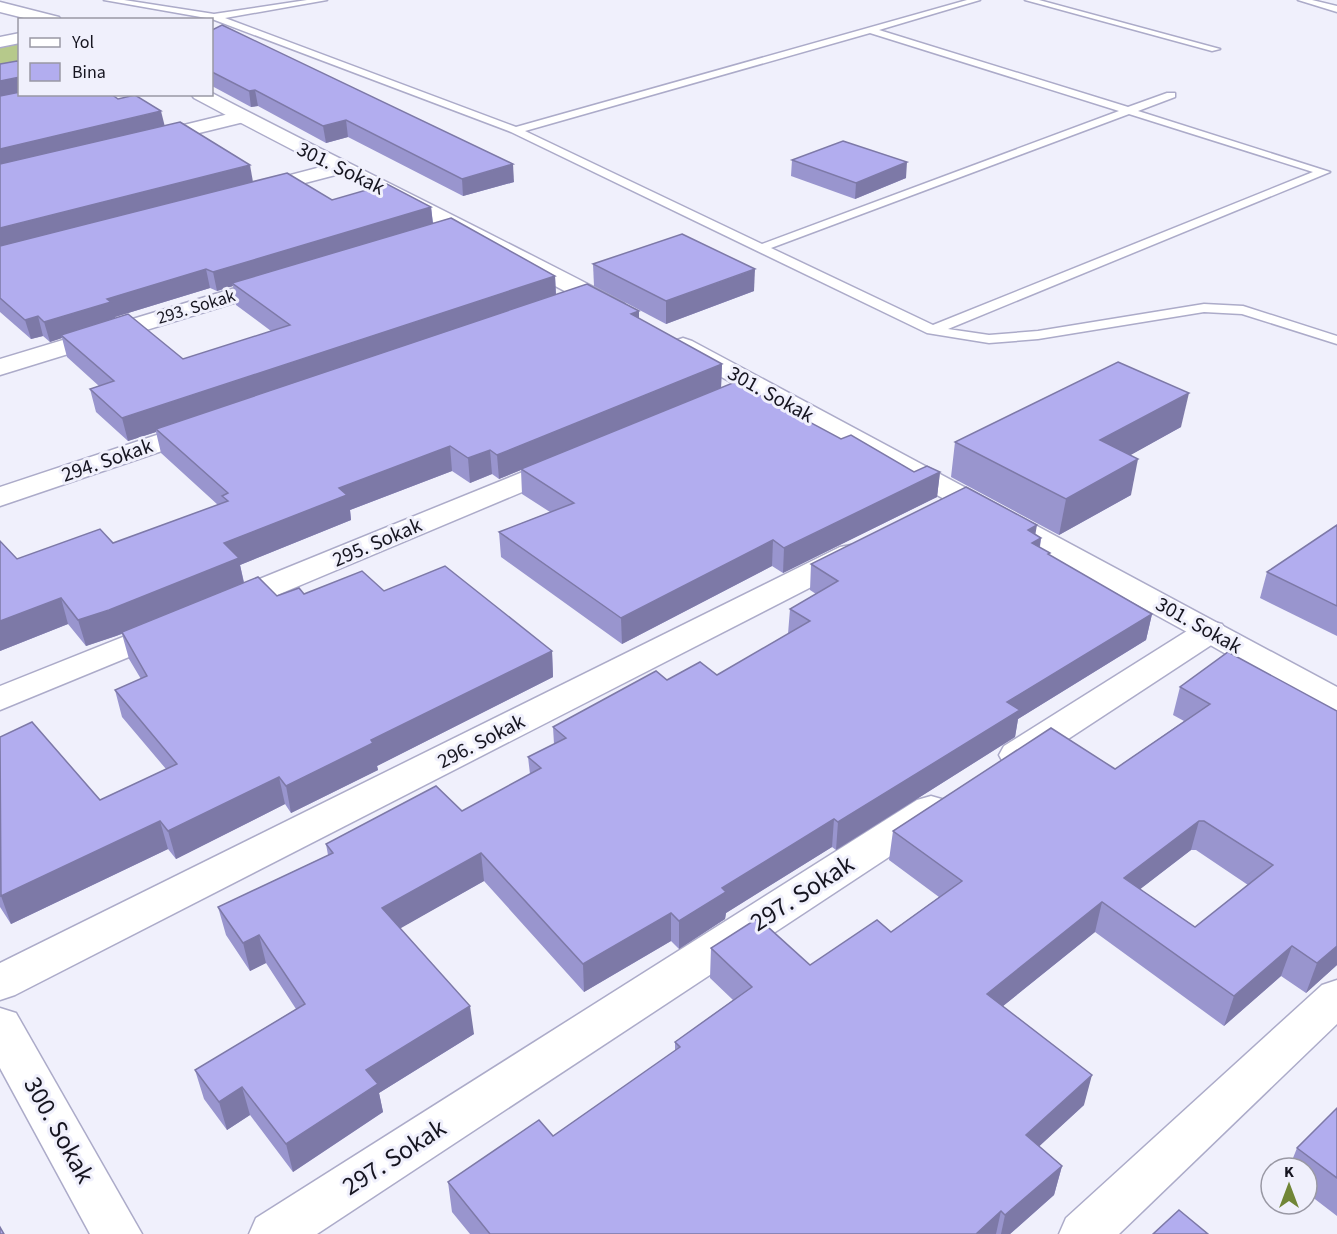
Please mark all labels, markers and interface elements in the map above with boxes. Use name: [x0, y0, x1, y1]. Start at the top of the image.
legend: [18, 18, 213, 96]
text: Yol: [71, 30, 94, 55]
text: Bina: [72, 60, 106, 85]
street label: 301. Sokak: [292, 134, 391, 202]
street label: 293. Sokak: [154, 283, 238, 331]
street label: 301. Sokak: [722, 358, 820, 430]
street label: 294. Sokak: [57, 430, 157, 490]
street label: 295. Sokak: [328, 509, 427, 574]
street label: 301. Sokak: [1150, 589, 1248, 661]
street label: 296. Sokak: [432, 706, 530, 776]
street label: 297. Sokak: [743, 846, 861, 940]
street label: 300. Sokak: [14, 1070, 104, 1190]
street label: 297. Sokak: [335, 1110, 453, 1204]
north arrow: [1259, 1156, 1319, 1216]
text: K: [1284, 1161, 1294, 1183]

